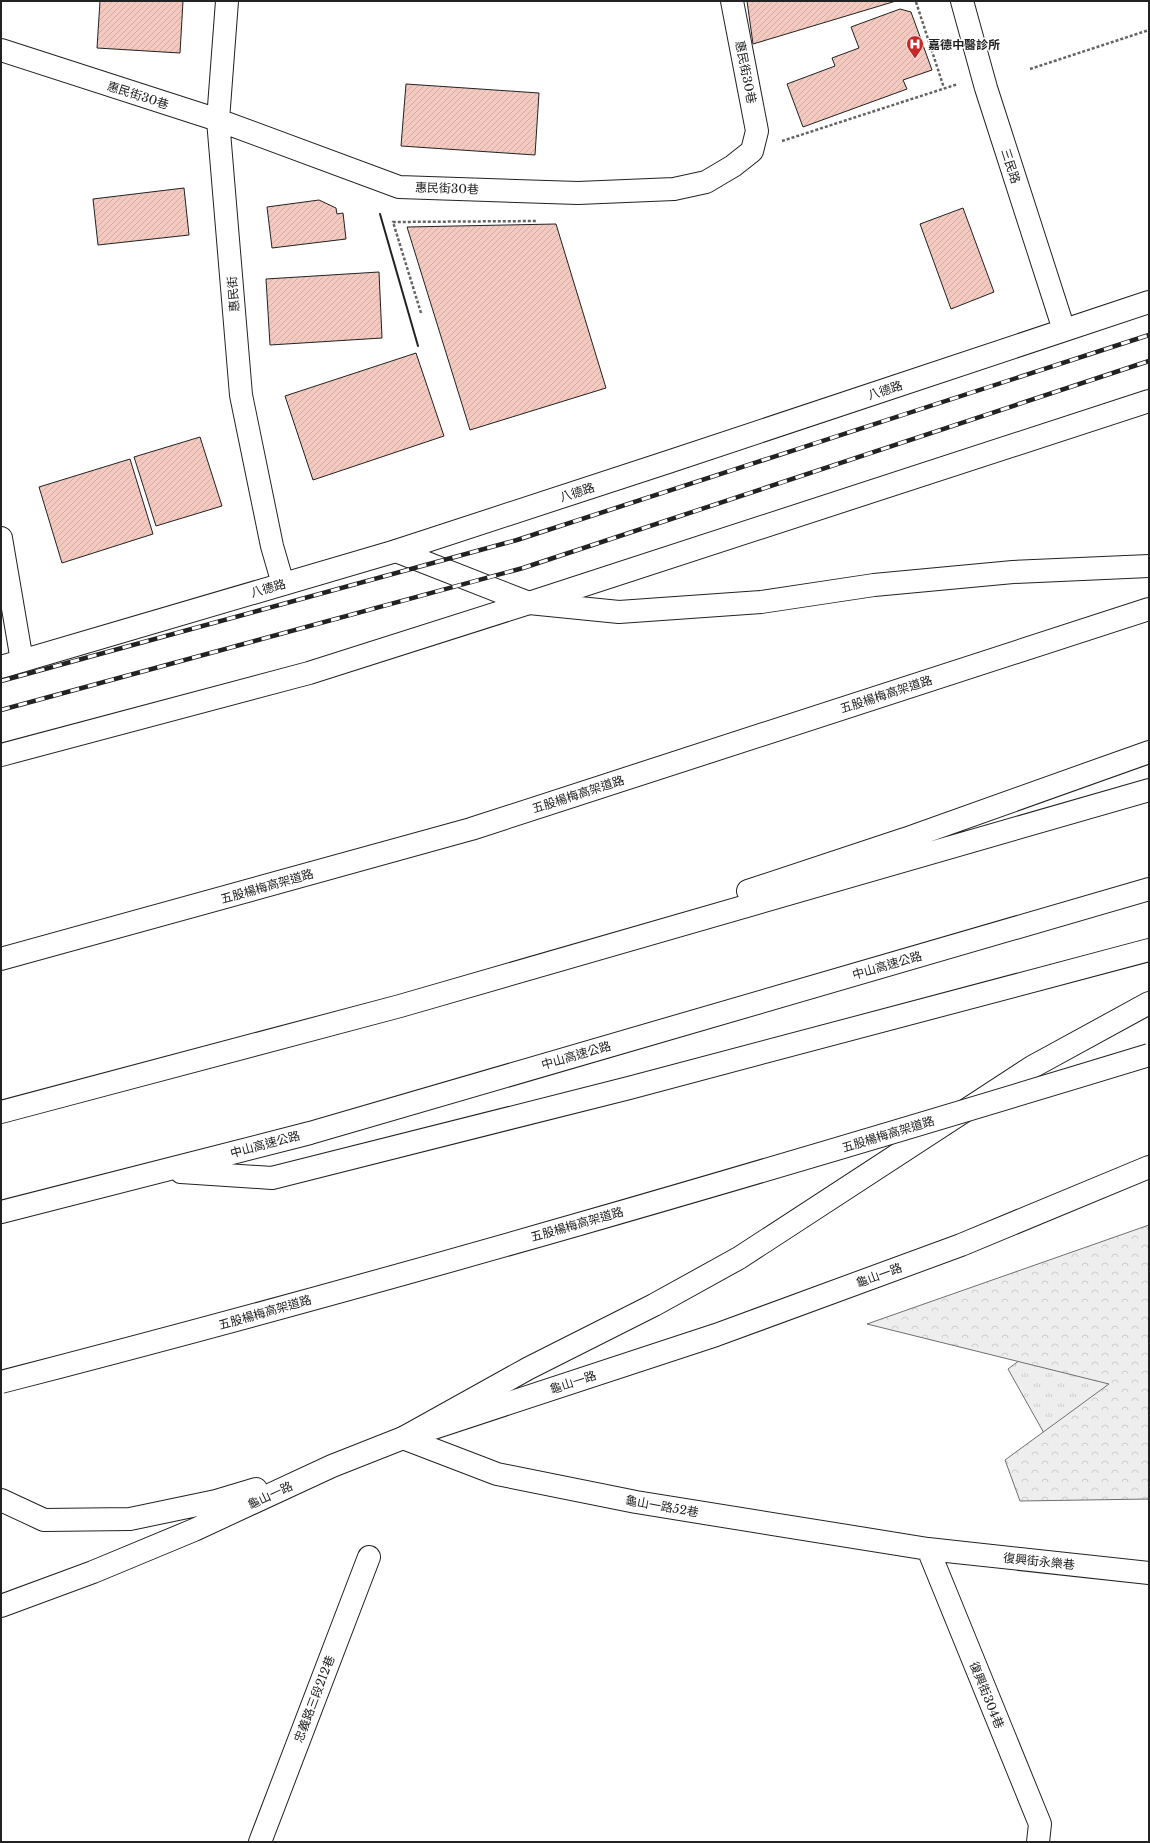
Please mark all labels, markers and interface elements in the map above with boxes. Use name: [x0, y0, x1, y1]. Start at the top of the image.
hospital icon: 嘉德中醫診所: [905, 34, 925, 59]
place label: 嘉德中醫診所: [928, 37, 1000, 52]
street label: 惠民街30巷: [733, 39, 759, 105]
street label: 惠民街30巷: [105, 78, 171, 112]
street label: 三民路: [998, 147, 1024, 185]
street label: 惠民街30巷: [415, 179, 479, 197]
street label: 惠民街: [224, 275, 242, 313]
street label: 八德路: [866, 377, 904, 403]
street label: 八德路: [558, 479, 596, 505]
street label: 八德路: [249, 576, 287, 600]
street label: 五股楊梅高架道路: [838, 672, 934, 716]
street label: 五股楊梅高架道路: [530, 772, 626, 816]
street label: 五股楊梅高架道路: [219, 866, 315, 906]
street label: 中山高速公路: [850, 948, 924, 982]
street label: 中山高速公路: [539, 1038, 613, 1072]
street label: 五股楊梅高架道路: [840, 1113, 936, 1155]
street label: 中山高速公路: [228, 1127, 302, 1161]
street label: 五股楊梅高架道路: [529, 1204, 625, 1244]
street label: 龜山一路: [854, 1260, 904, 1290]
street label: 五股楊梅高架道路: [217, 1292, 313, 1332]
street label: 龜山一路: [548, 1367, 598, 1397]
street label: 龜山一路: [245, 1478, 295, 1512]
street label: 龜山一路52巷: [624, 1492, 700, 1520]
street label: 復興街永樂巷: [1002, 1550, 1076, 1572]
street label: 忠義路三段212巷: [290, 1653, 338, 1745]
street label: 復興街304巷: [967, 1659, 1007, 1731]

